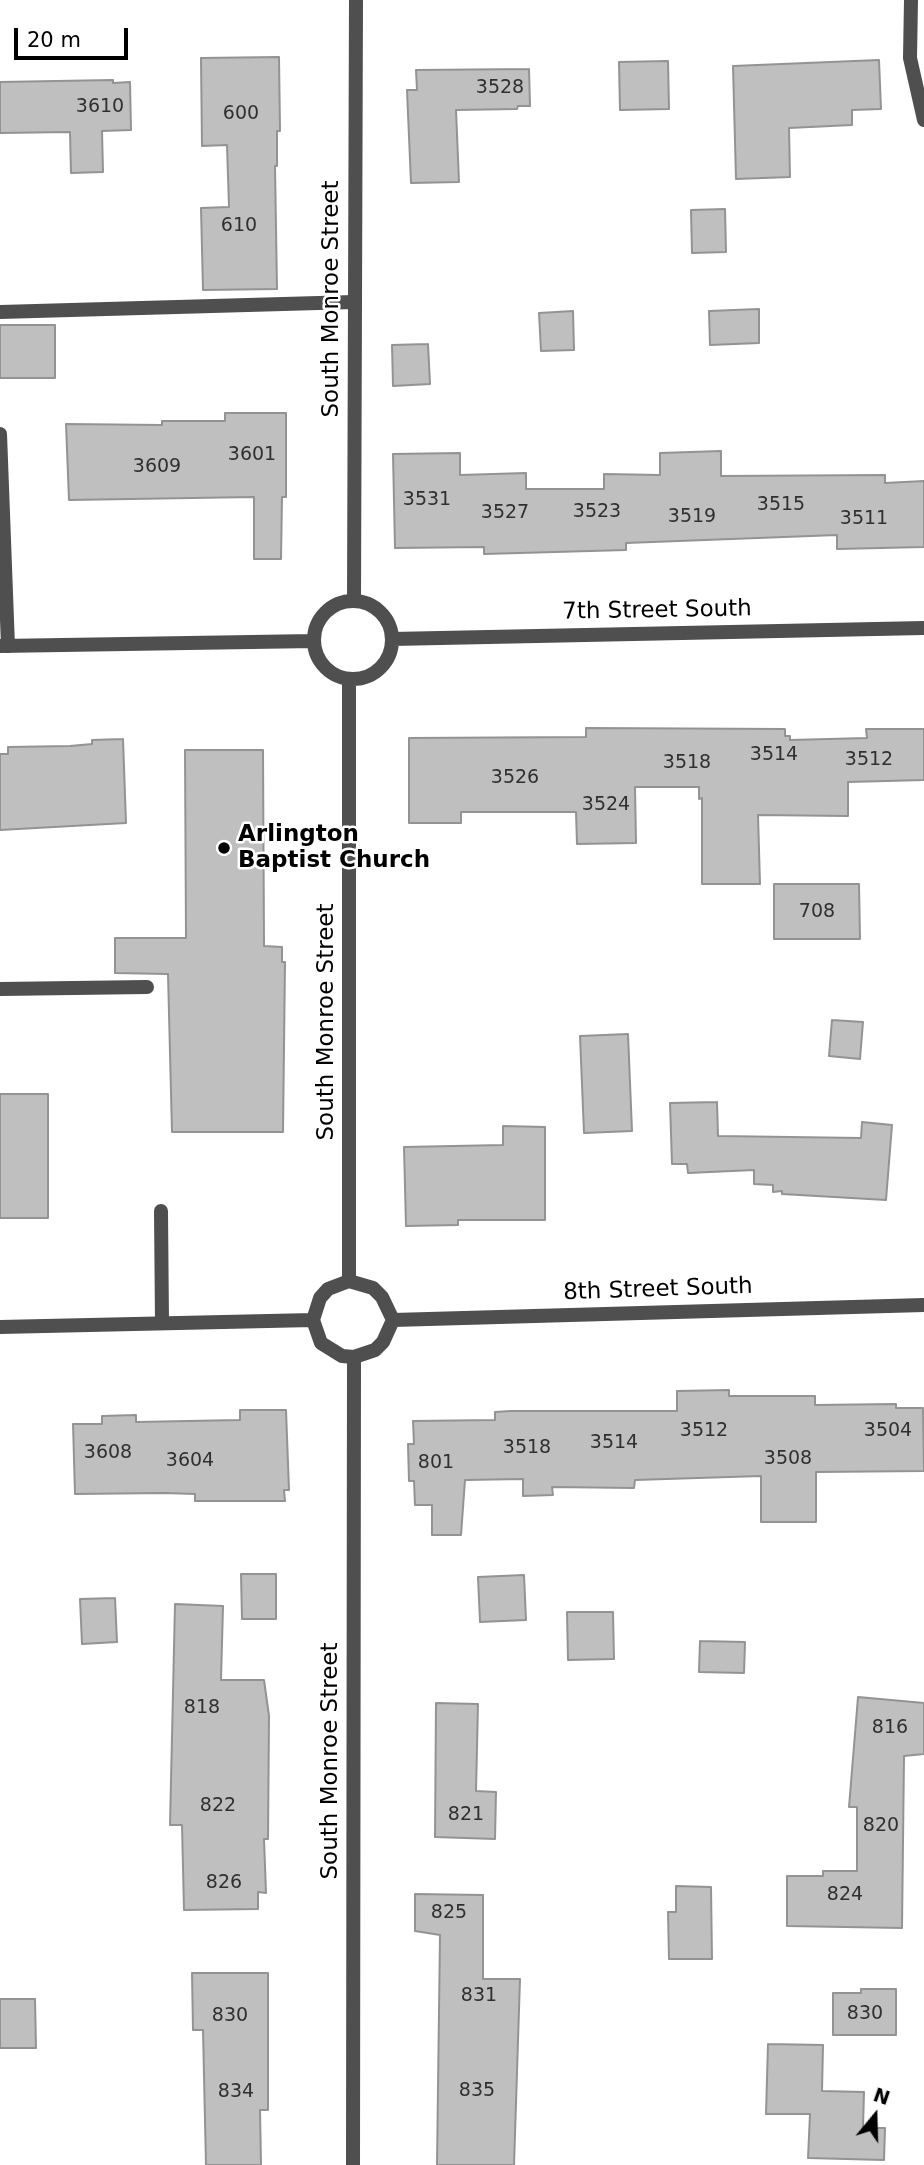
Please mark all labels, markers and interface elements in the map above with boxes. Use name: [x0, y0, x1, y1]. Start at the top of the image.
scale bar: [18, 14, 131, 58]
text: 20 m: [27, 28, 81, 52]
house number: 3528: [476, 77, 524, 99]
house number: 3610: [76, 96, 124, 118]
house number: 600: [223, 103, 259, 125]
street label: South Monroe Street: [318, 180, 346, 418]
house number: 610: [221, 215, 257, 237]
house number: 3601: [228, 444, 276, 466]
house number: 3609: [133, 456, 181, 478]
house number: 3531: [403, 489, 451, 511]
house number: 3515: [757, 494, 805, 516]
house number: 3523: [573, 501, 621, 523]
house number: 3527: [481, 502, 529, 524]
house number: 3519: [668, 506, 716, 528]
house number: 3511: [840, 508, 888, 530]
street label: 7th Street South: [562, 596, 752, 626]
house number: 3514: [750, 744, 798, 766]
house number: 3512: [845, 749, 893, 771]
house number: 3518: [663, 752, 711, 774]
house number: 3526: [491, 767, 539, 789]
house number: 3524: [582, 794, 630, 816]
place label: Arlington Baptist Church: [238, 821, 430, 875]
marker: Arlington Baptist Church: [216, 840, 232, 856]
house number: 708: [799, 901, 835, 923]
street label: South Monroe Street: [313, 903, 341, 1141]
street label: 8th Street South: [563, 1273, 753, 1307]
house number: 3512: [680, 1420, 728, 1442]
house number: 3504: [864, 1420, 912, 1442]
house number: 3514: [590, 1432, 638, 1454]
house number: 3518: [503, 1437, 551, 1459]
house number: 3608: [84, 1442, 132, 1464]
house number: 3508: [764, 1448, 812, 1470]
house number: 3604: [166, 1450, 214, 1472]
house number: 801: [418, 1452, 454, 1474]
street label: South Monroe Street: [317, 1642, 345, 1880]
house number: 818: [184, 1697, 220, 1719]
house number: 816: [872, 1717, 908, 1739]
house number: 822: [200, 1795, 236, 1817]
house number: 821: [448, 1804, 484, 1826]
house number: 820: [863, 1815, 899, 1837]
house number: 826: [206, 1872, 242, 1894]
house number: 824: [827, 1884, 863, 1906]
house number: 825: [431, 1902, 467, 1924]
house number: 831: [461, 1985, 497, 2007]
house number: 830: [847, 2003, 883, 2025]
house number: 830: [212, 2005, 248, 2027]
house number: 835: [459, 2080, 495, 2102]
house number: 834: [218, 2081, 254, 2103]
north arrow: [840, 2081, 910, 2151]
text: N: [871, 2083, 893, 2109]

